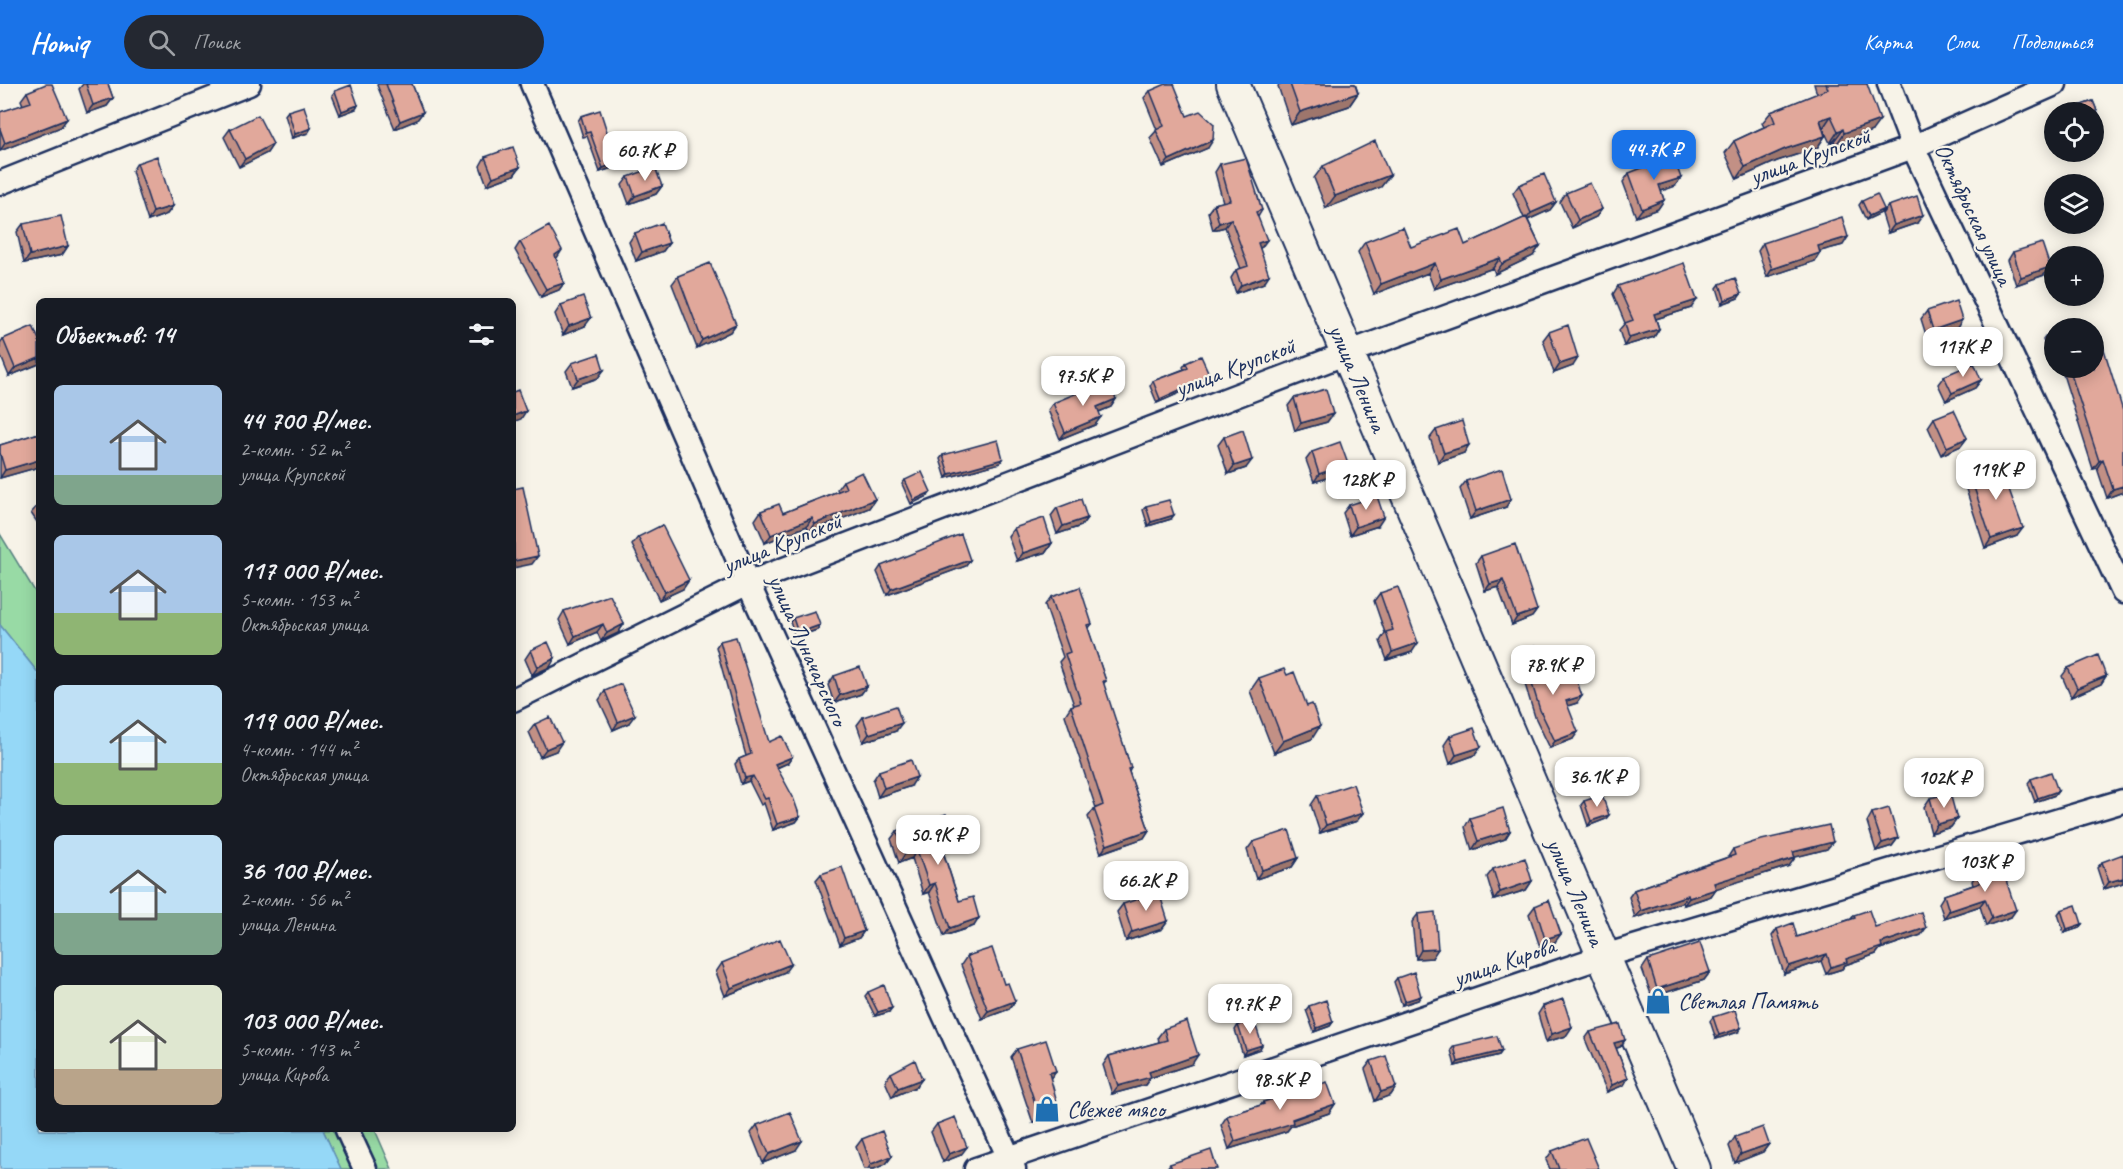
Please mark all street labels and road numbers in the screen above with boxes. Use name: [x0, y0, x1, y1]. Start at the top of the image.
street label: улица Крупской: [1744, 120, 1876, 192]
street label: Октябрьская улица: [1928, 138, 2021, 292]
street label: улица Ленина: [1321, 318, 1395, 438]
street label: улица Крупской: [1169, 330, 1301, 404]
street label: улица Крупской: [716, 505, 848, 581]
street label: улица Луначарского: [760, 568, 856, 733]
street label: улица Ленина: [1539, 832, 1613, 952]
street label: улица Кирова: [1447, 930, 1561, 994]

